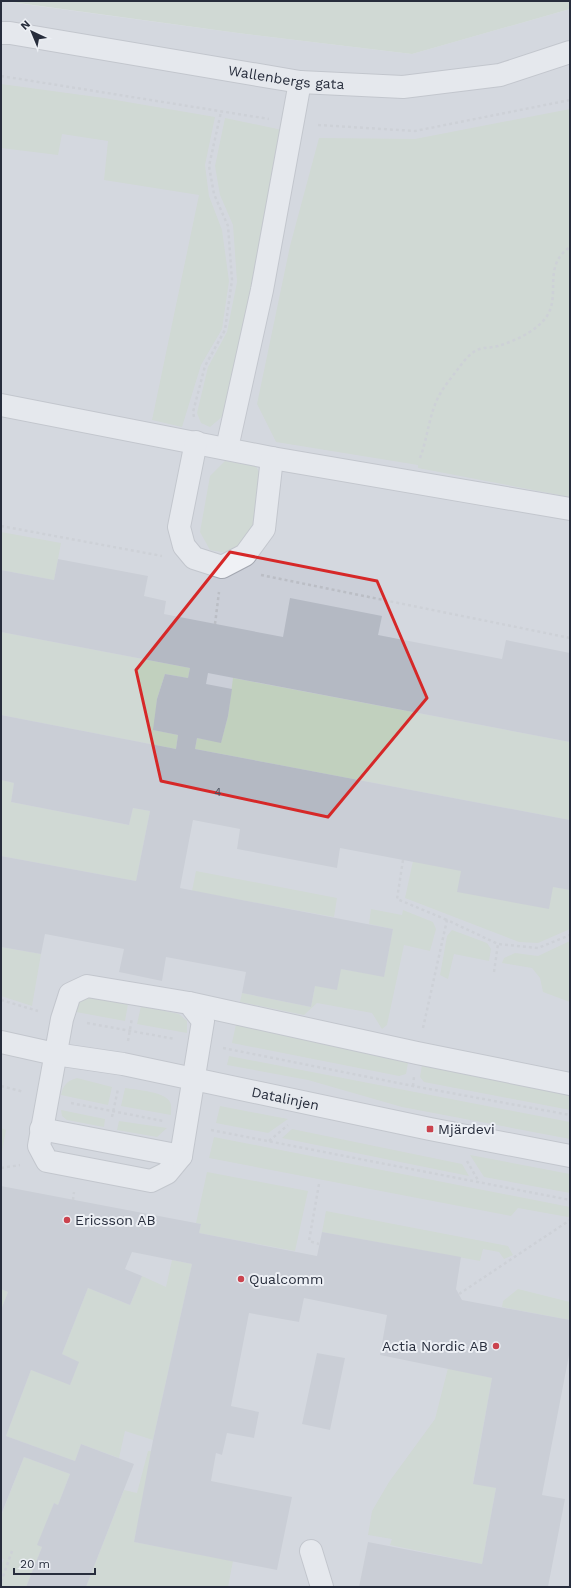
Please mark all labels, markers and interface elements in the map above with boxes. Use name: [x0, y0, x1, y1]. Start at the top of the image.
north arrow: [12, 12, 52, 52]
text: N: [18, 18, 33, 33]
street label: Wallenbergs gata: [227, 62, 345, 92]
house number: 4: [214, 785, 222, 799]
street label: Datalinjen: [250, 1083, 321, 1113]
place label: Mjärdevi: [438, 1121, 495, 1137]
marker: Mjärdevi: [425, 1124, 435, 1134]
place label: Ericsson AB: [75, 1212, 156, 1228]
marker: Ericsson AB: [62, 1215, 72, 1225]
place label: Qualcomm: [249, 1271, 323, 1287]
marker: Qualcomm: [236, 1274, 246, 1284]
place label: Actia Nordic AB: [382, 1338, 488, 1354]
marker: Actia Nordic AB: [491, 1341, 501, 1351]
scale bar: [14, 1550, 95, 1576]
text: 20 m: [20, 1557, 50, 1571]

